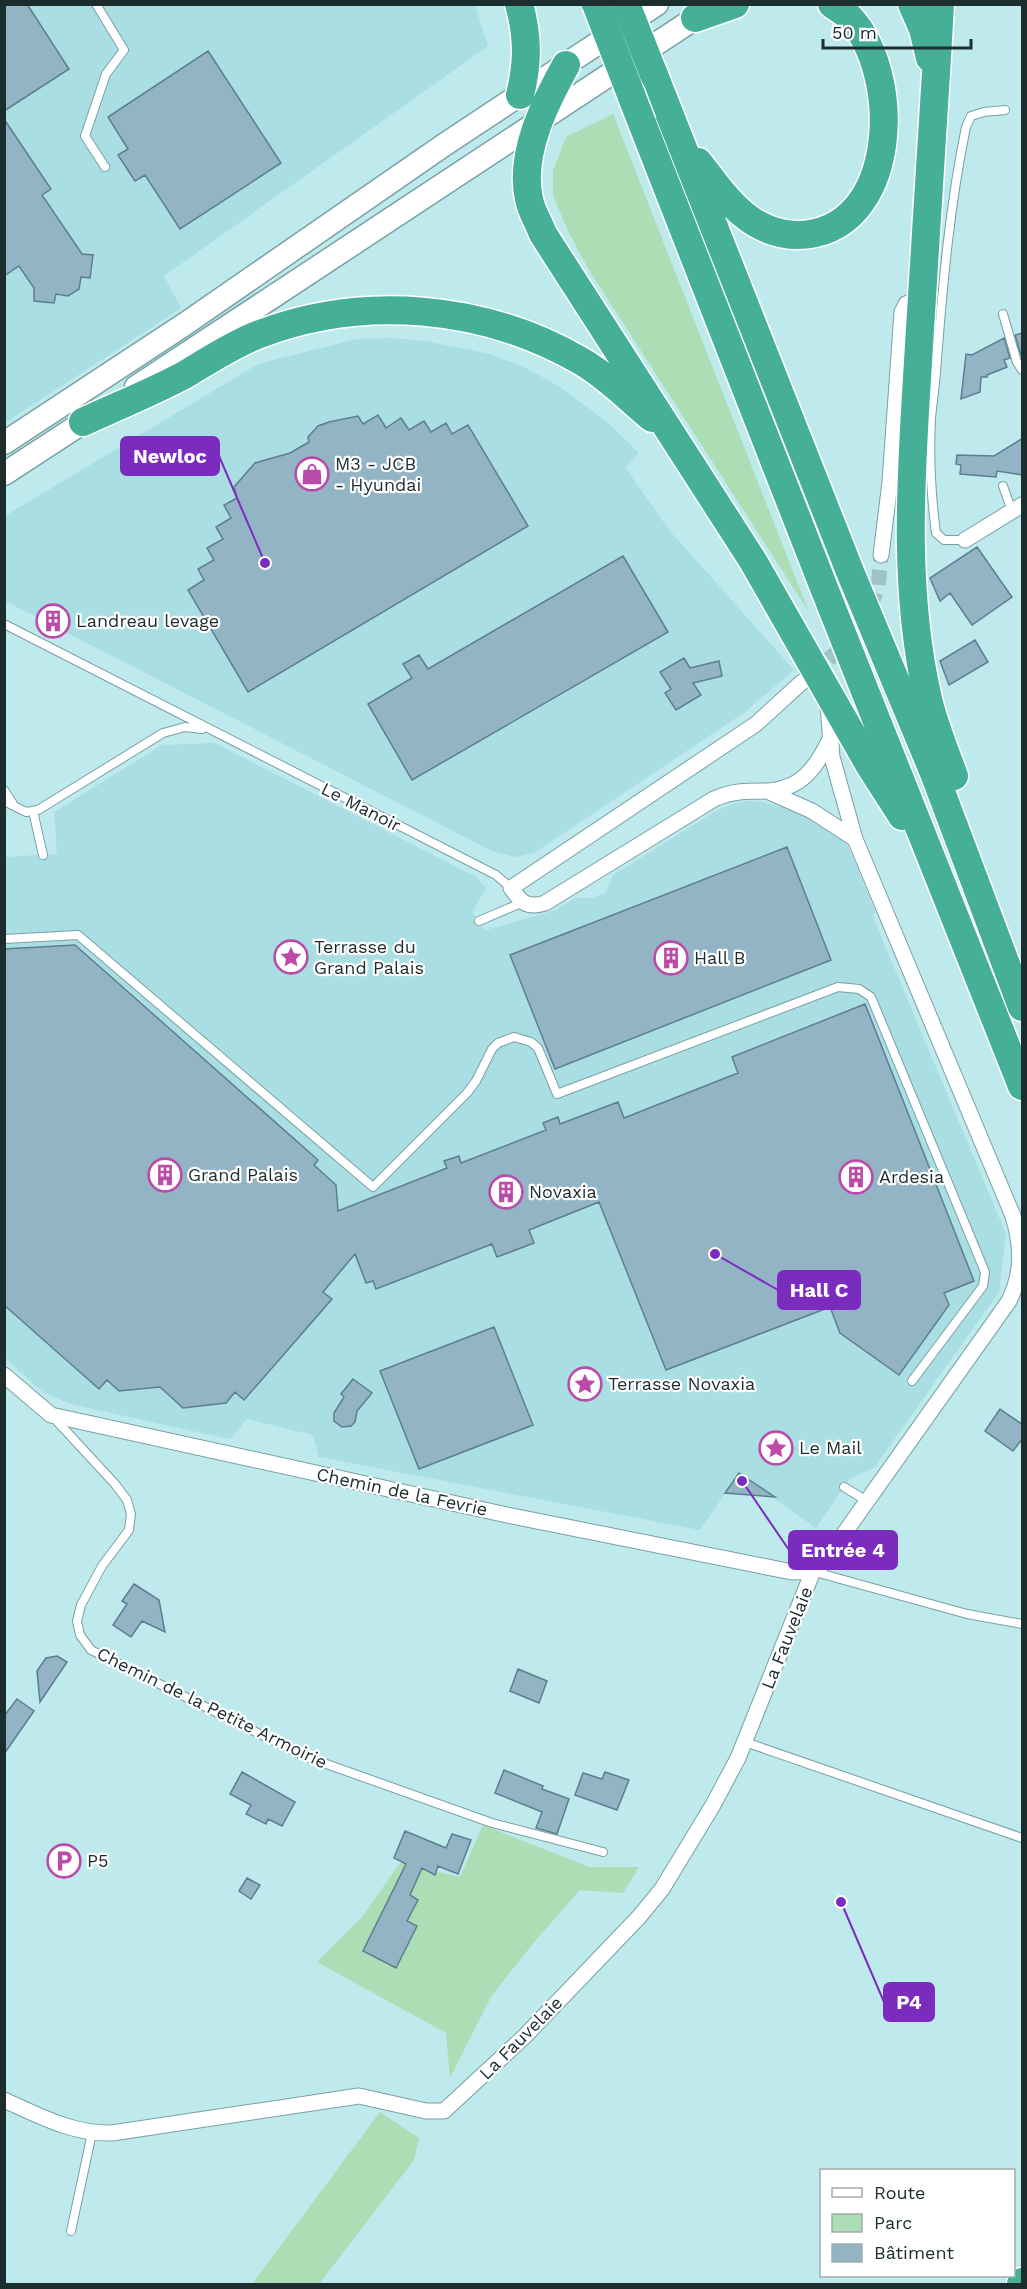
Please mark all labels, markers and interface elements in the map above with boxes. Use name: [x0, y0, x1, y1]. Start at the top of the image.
scale bar: [823, 12, 972, 50]
text: 50 m: [832, 22, 877, 43]
callout: Newloc: [121, 437, 219, 475]
text: Newloc: [133, 444, 207, 468]
place label: M3 - JCB - Hyundai: [335, 453, 421, 495]
shop icon: M3 - JCB - Hyundai: [294, 456, 330, 492]
building icon: Landreau levage: [35, 603, 71, 639]
place label: Landreau levage: [76, 610, 219, 631]
street label: Le Manoir: [318, 778, 405, 836]
place label: Terrasse du Grand Palais: [314, 936, 424, 978]
place icon: Terrasse du Grand Palais: [273, 939, 309, 975]
building icon: Hall B: [653, 940, 689, 976]
place label: Hall B: [694, 947, 746, 968]
building icon: Grand Palais: [147, 1157, 183, 1193]
building icon: Ardesia: [838, 1159, 874, 1195]
place label: Grand Palais: [188, 1164, 298, 1185]
place label: Ardesia: [879, 1166, 944, 1187]
building icon: Novaxia: [488, 1174, 524, 1210]
place label: Novaxia: [529, 1181, 597, 1202]
callout: Hall C: [778, 1271, 860, 1309]
text: Hall C: [790, 1278, 849, 1302]
place icon: Terrasse Novaxia: [567, 1366, 603, 1402]
place label: Terrasse Novaxia: [608, 1373, 755, 1394]
place icon: Le Mail: [758, 1430, 794, 1466]
place label: Le Mail: [799, 1437, 862, 1458]
street label: Chemin de la Fevrie: [315, 1463, 490, 1520]
callout: Entrée 4: [789, 1531, 897, 1569]
text: Entrée 4: [801, 1538, 885, 1562]
street label: La Fauvelaie: [756, 1584, 817, 1692]
street label: Chemin de la Petite Armoirie: [94, 1643, 331, 1773]
parking icon: P5: [46, 1843, 82, 1879]
place label: P5: [87, 1850, 108, 1871]
callout: P4: [884, 1983, 934, 2021]
text: P4: [896, 1990, 922, 2014]
street label: La Fauvelaie: [475, 1992, 566, 2083]
legend: [820, 2169, 1015, 2277]
text: Route: [874, 2182, 926, 2203]
text: Parc: [874, 2212, 912, 2233]
text: Bâtiment: [874, 2242, 954, 2263]

